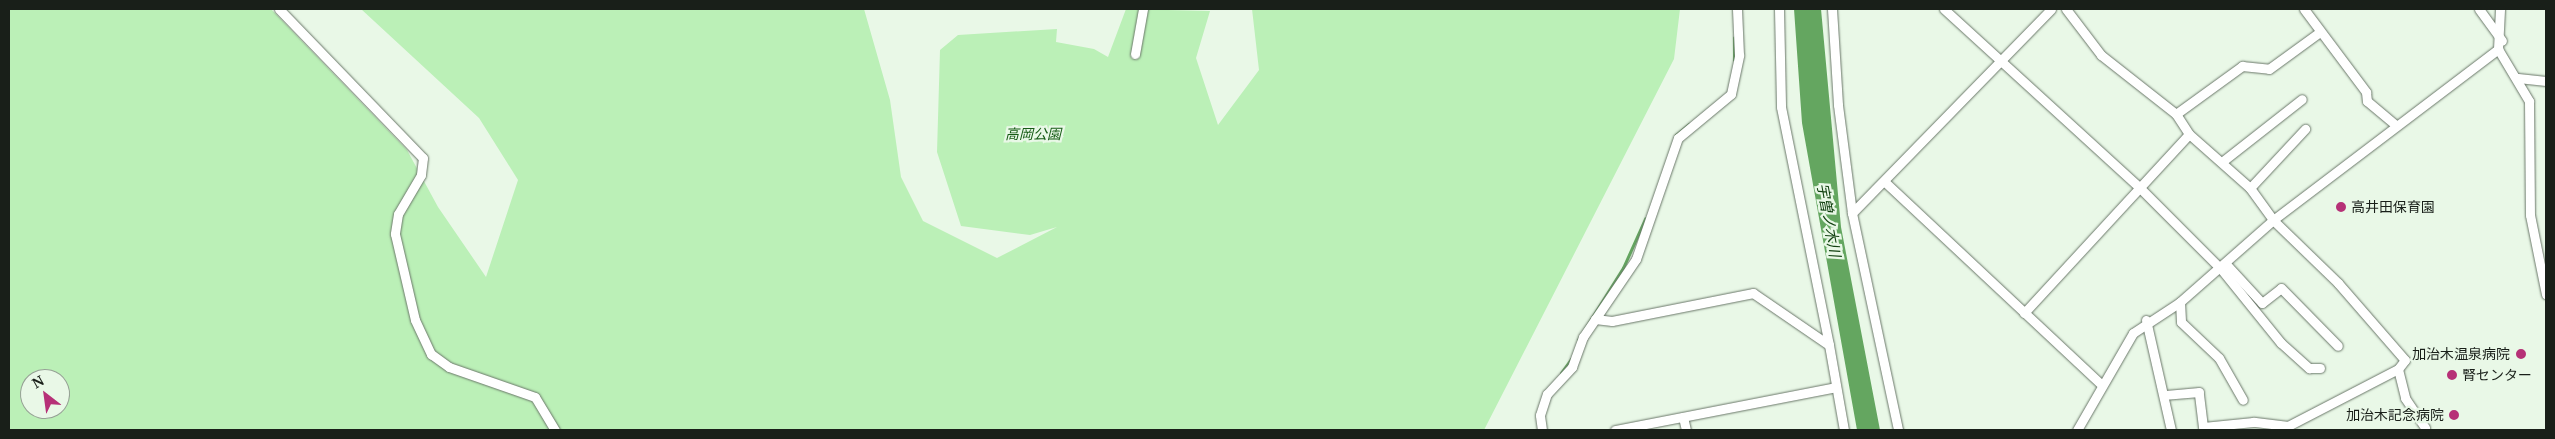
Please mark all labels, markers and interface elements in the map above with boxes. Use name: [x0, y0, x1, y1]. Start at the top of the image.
park label: 高岡公園: [1005, 126, 1061, 142]
water label: 宇曽ノ木川: [1814, 182, 1844, 258]
place label: 高井田保育園: [2351, 199, 2435, 215]
marker: 高井田保育園: [2335, 201, 2347, 213]
place label: 加治木温泉病院: [2412, 346, 2510, 362]
marker: 加治木温泉病院: [2514, 347, 2528, 361]
place label: 腎センター: [2462, 367, 2532, 383]
north arrow: [20, 369, 70, 419]
marker: 腎センター: [2446, 369, 2458, 381]
text: N: [28, 370, 47, 392]
place label: 加治木記念病院: [2346, 407, 2444, 423]
marker: 加治木記念病院: [2448, 409, 2460, 421]

